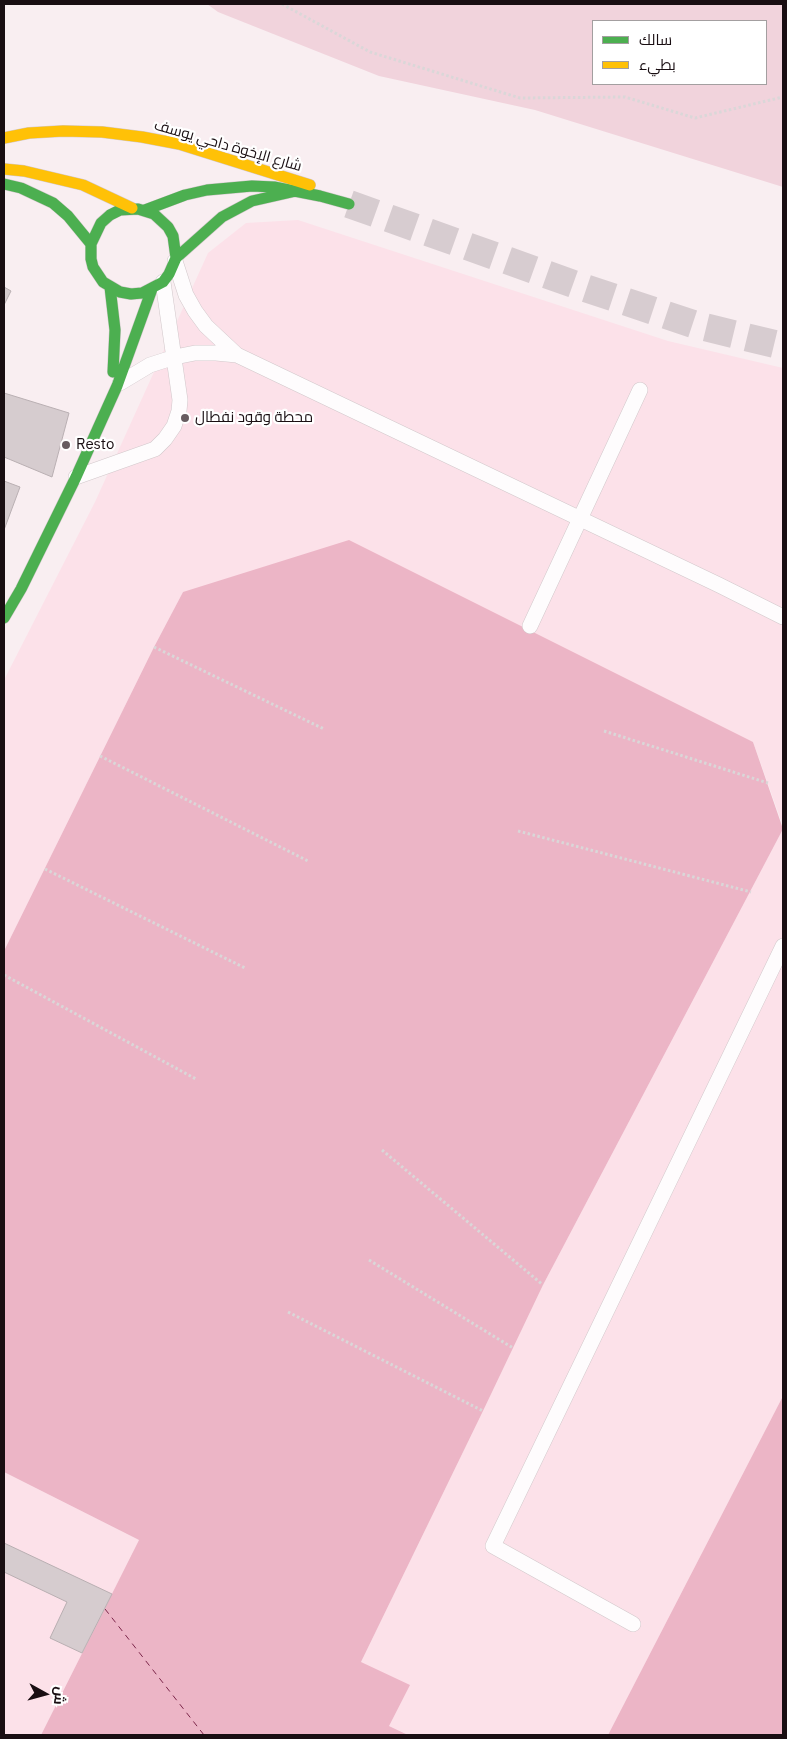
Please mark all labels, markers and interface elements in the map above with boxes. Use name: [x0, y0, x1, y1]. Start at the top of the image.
legend: [592, 20, 767, 85]
text: سالك: [639, 30, 672, 49]
text: بطيء: [639, 55, 676, 74]
street label: شارع الإخوة داحي يوسف: [152, 116, 304, 176]
place label: محطة وقود نفطال: [195, 409, 313, 427]
marker: محطة وقود نفطال: [179, 412, 191, 424]
place label: Resto: [76, 436, 114, 454]
marker: Resto: [60, 439, 72, 451]
north arrow: [20, 1669, 70, 1719]
text: ش: [50, 1686, 70, 1706]

